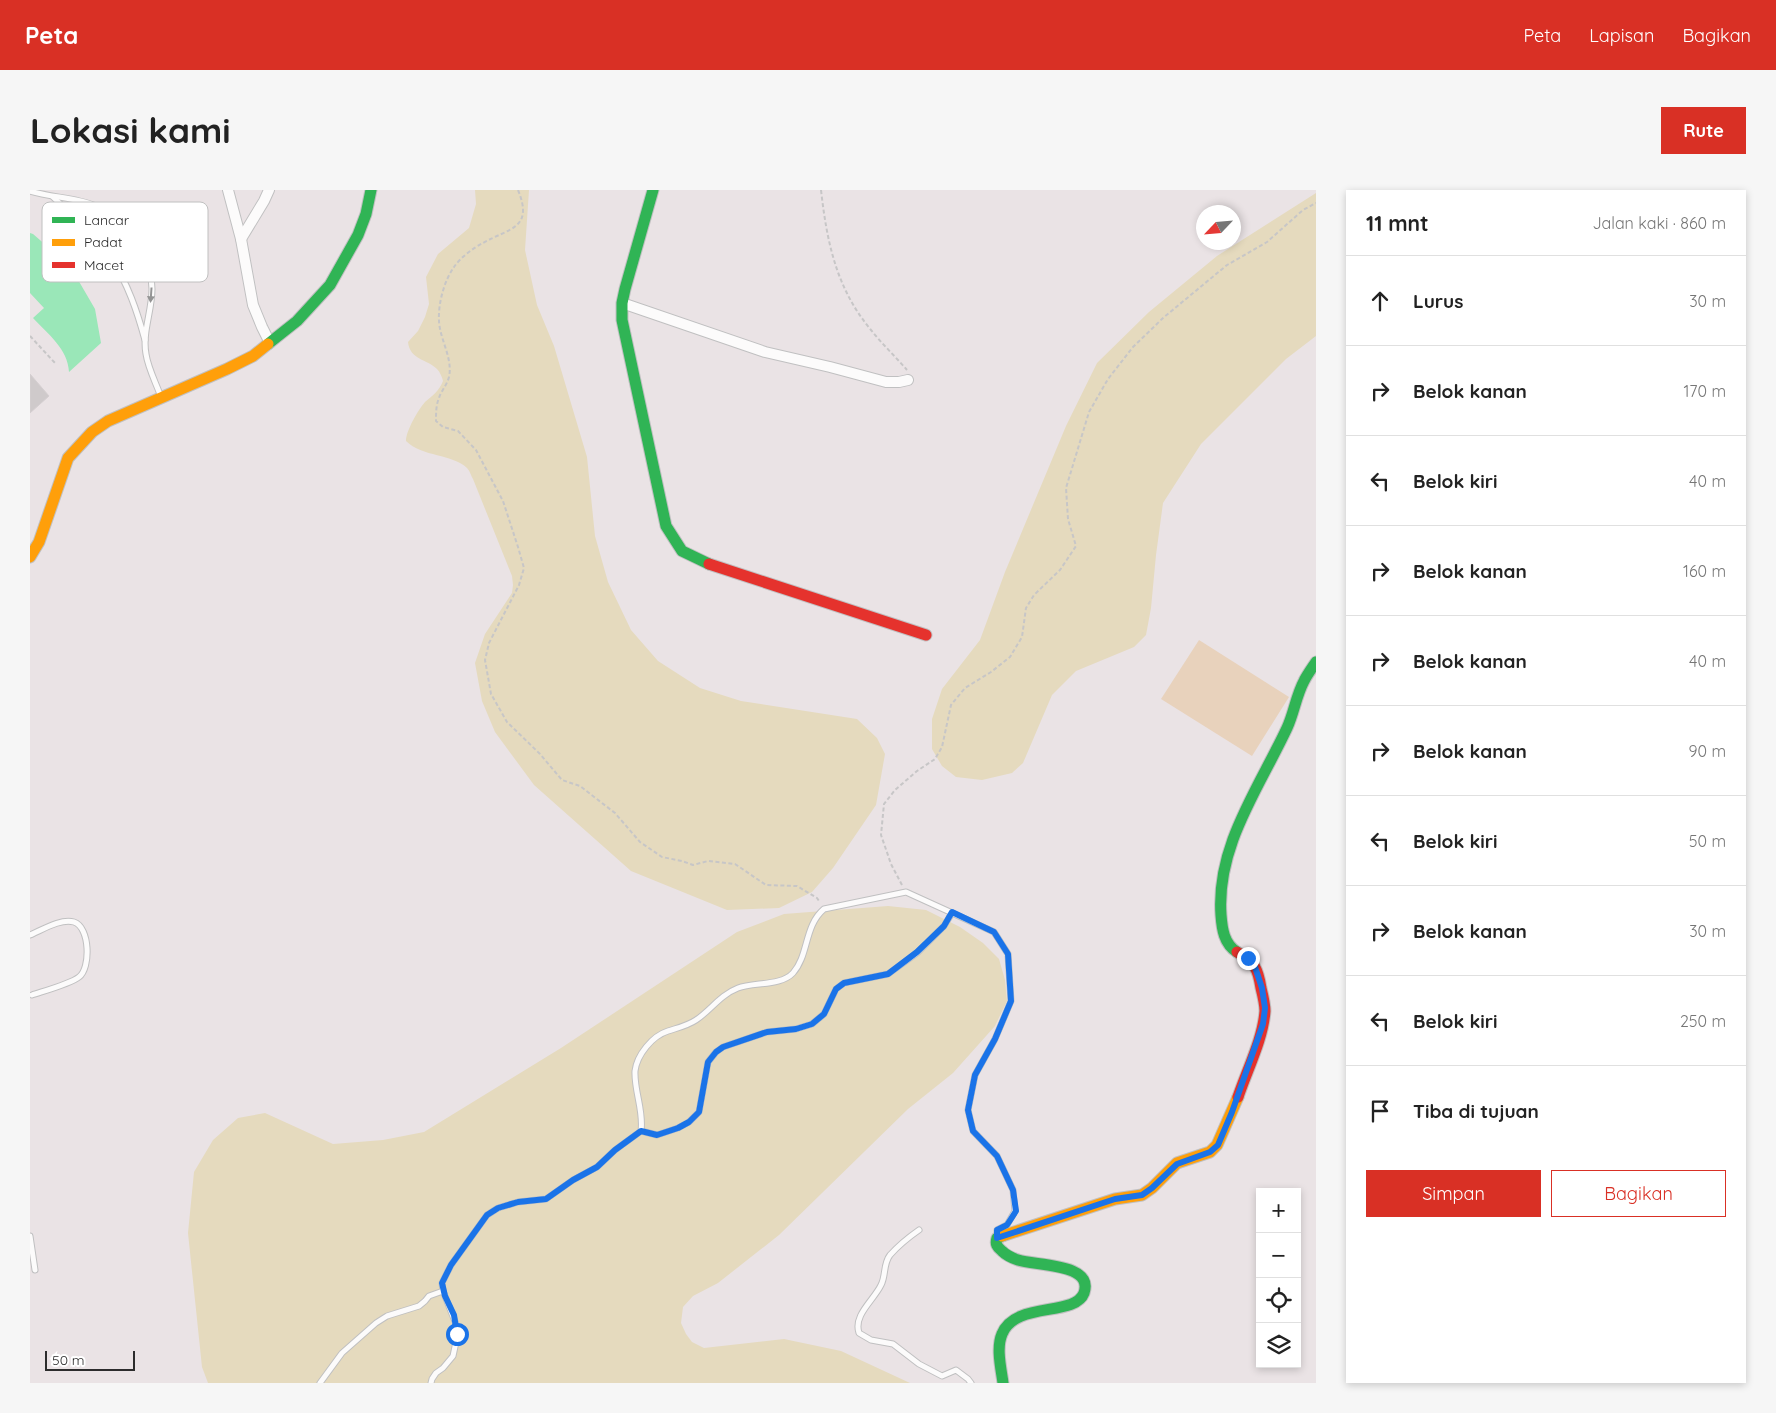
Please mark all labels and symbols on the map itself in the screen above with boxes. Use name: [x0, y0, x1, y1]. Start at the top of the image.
legend: [42, 202, 208, 282]
north arrow: [1196, 205, 1241, 250]
text: Lancar: [84, 211, 130, 229]
text: Padat: [84, 233, 123, 251]
text: Macet: [84, 256, 124, 274]
one-way arrow: [146, 287, 154, 303]
route end: [1237, 947, 1260, 970]
route start: [446, 1323, 469, 1346]
scale bar: [45, 1348, 135, 1371]

